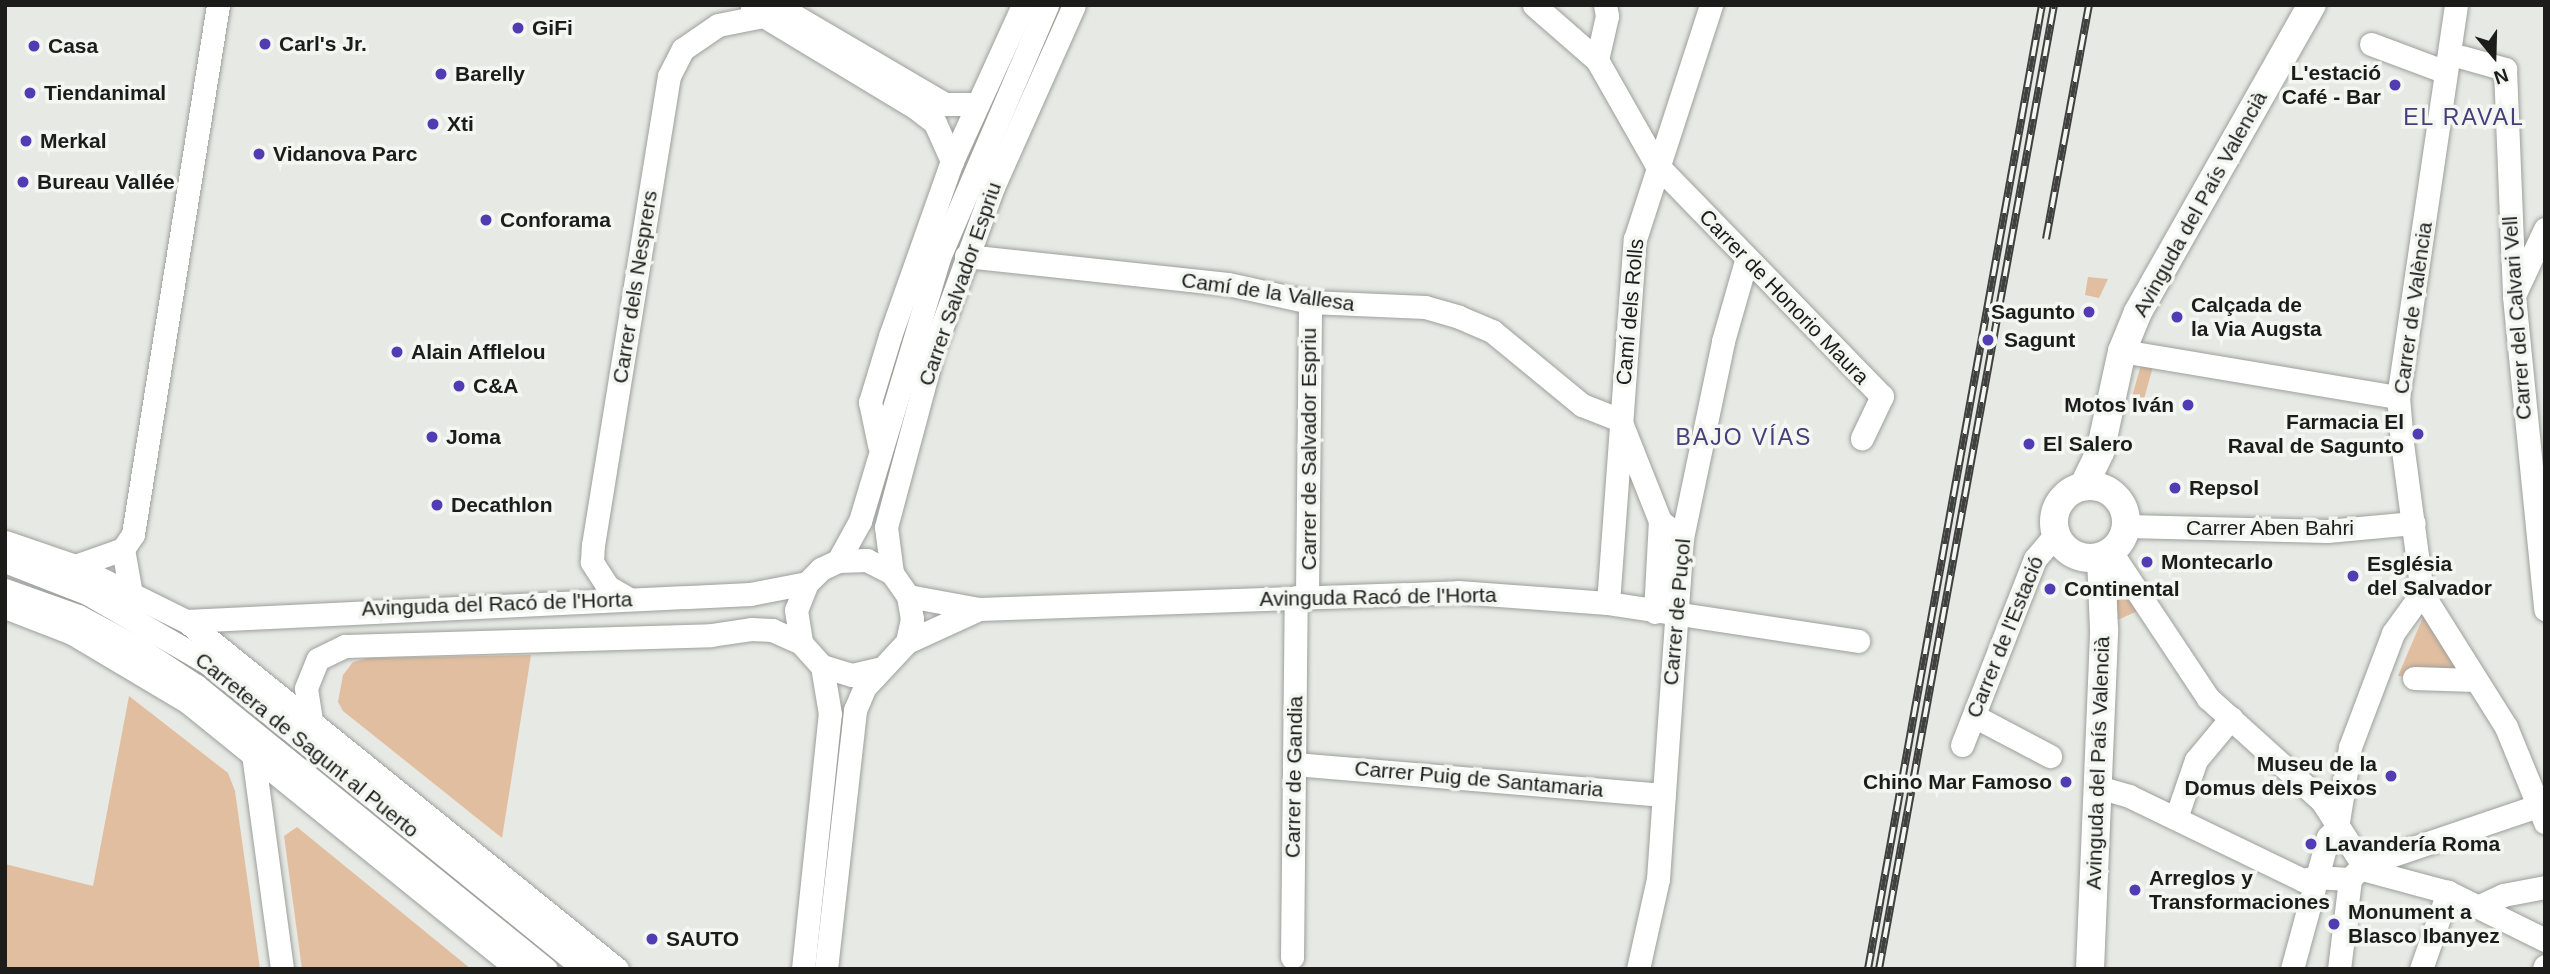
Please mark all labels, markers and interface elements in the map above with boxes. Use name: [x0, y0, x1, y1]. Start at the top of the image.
place label: GiFi: [532, 15, 573, 41]
marker: GiFi: [510, 20, 526, 36]
north arrow: [2459, 21, 2529, 91]
place label: Carl's Jr.: [279, 31, 367, 57]
place label: Casa: [48, 33, 98, 59]
marker: Carl's Jr.: [257, 36, 273, 52]
marker: Casa: [26, 38, 42, 54]
place label: L'estació Café - Bar: [2282, 60, 2381, 110]
place label: Barelly: [455, 61, 525, 87]
text: N: [2491, 64, 2511, 88]
marker: Barelly: [433, 66, 449, 82]
marker: L'estació Café - Bar: [2387, 77, 2403, 93]
place label: Tiendanimal: [44, 80, 166, 106]
marker: Tiendanimal: [22, 85, 38, 101]
street label: Avinguda del País Valencià: [2127, 87, 2273, 321]
district label: EL RAVAL: [2404, 103, 2524, 131]
place label: Xti: [447, 111, 474, 137]
marker: Xti: [425, 116, 441, 132]
place label: Merkal: [40, 128, 107, 154]
marker: Merkal: [18, 133, 34, 149]
place label: Vidanova Parc: [273, 141, 417, 167]
marker: Vidanova Parc: [251, 146, 267, 162]
place label: Bureau Vallée: [37, 169, 175, 195]
marker: Bureau Vallée: [15, 174, 31, 190]
street label: Carrer Salvador Espriu: [913, 179, 1007, 389]
street label: Carrer dels Nesprers: [607, 189, 663, 385]
street label: Carrer de Honorio Maura: [1694, 204, 1874, 390]
place label: Conforama: [500, 207, 611, 233]
marker: Conforama: [478, 212, 494, 228]
street label: Carrer del Calvari Vell: [2497, 215, 2537, 421]
street label: Carrer de València: [2388, 220, 2438, 396]
street label: Camí dels Rolls: [1611, 238, 1649, 386]
street label: Camí de la Vallesa: [1180, 267, 1356, 317]
place label: Calçada de la Via Augsta: [2191, 292, 2322, 342]
place label: Sagunto: [1991, 299, 2075, 325]
marker: Sagunto: [2081, 304, 2097, 320]
marker: Calçada de la Via Augsta: [2169, 309, 2185, 325]
place label: Sagunt: [2004, 327, 2075, 353]
street label: Carrer de Salvador Espriu: [1296, 328, 1322, 570]
marker: Sagunt: [1978, 330, 1998, 350]
place label: Alain Afflelou: [411, 339, 546, 365]
marker: Alain Afflelou: [389, 344, 405, 360]
place label: C&A: [473, 373, 518, 399]
marker: C&A: [451, 378, 467, 394]
place label: Motos Iván: [2064, 392, 2174, 418]
marker: Motos Iván: [2180, 397, 2196, 413]
place label: Farmacia El Raval de Sagunto: [2228, 409, 2404, 459]
district label: BAJO VÍAS: [1677, 423, 1811, 451]
place label: Joma: [446, 424, 501, 450]
marker: Farmacia El Raval de Sagunto: [2410, 426, 2426, 442]
marker: Joma: [424, 429, 440, 445]
place label: El Salero: [2043, 431, 2133, 457]
marker: El Salero: [2021, 436, 2037, 452]
place label: Repsol: [2189, 475, 2259, 501]
marker: Repsol: [2167, 480, 2183, 496]
place label: Decathlon: [451, 492, 553, 518]
marker: Decathlon: [429, 497, 445, 513]
street label: Carrer Aben Bahri: [2185, 515, 2355, 541]
street label: Carrer de Puçol: [1658, 538, 1696, 686]
place label: Montecarlo: [2161, 549, 2273, 575]
place label: Església del Salvador: [2367, 551, 2492, 601]
street label: Carrer de l'Estació: [1961, 553, 2049, 721]
marker: Montecarlo: [2139, 554, 2155, 570]
marker: Església del Salvador: [2345, 568, 2361, 584]
place label: Continental: [2064, 576, 2179, 602]
marker: Continental: [2042, 581, 2058, 597]
street label: Avinguda Racó de l'Horta: [1259, 582, 1497, 612]
street label: Avinguda del Racó de l'Horta: [361, 587, 633, 621]
street label: Avinguda del País Valencià: [2081, 636, 2115, 890]
street label: Carretera de Sagunt al Puerto: [190, 647, 424, 843]
street label: Carrer de Gandia: [1280, 696, 1308, 858]
place label: Museu de la Domus dels Peixos: [2184, 751, 2377, 801]
street label: Carrer Puig de Santamaria: [1353, 756, 1605, 802]
marker: Museu de la Domus dels Peixos: [2383, 768, 2399, 784]
place label: Chino Mar Famoso: [1863, 769, 2052, 795]
marker: Chino Mar Famoso: [2058, 774, 2074, 790]
place label: Lavandería Roma: [2325, 831, 2500, 857]
marker: Lavandería Roma: [2303, 836, 2319, 852]
place label: Arreglos y Transformaciones: [2149, 865, 2330, 915]
marker: Arreglos y Transformaciones: [2127, 882, 2143, 898]
place label: Monument a Blasco Ibanyez: [2348, 899, 2500, 949]
marker: Monument a Blasco Ibanyez: [2326, 916, 2342, 932]
place label: SAUTO: [666, 926, 739, 952]
marker: SAUTO: [644, 931, 660, 947]

